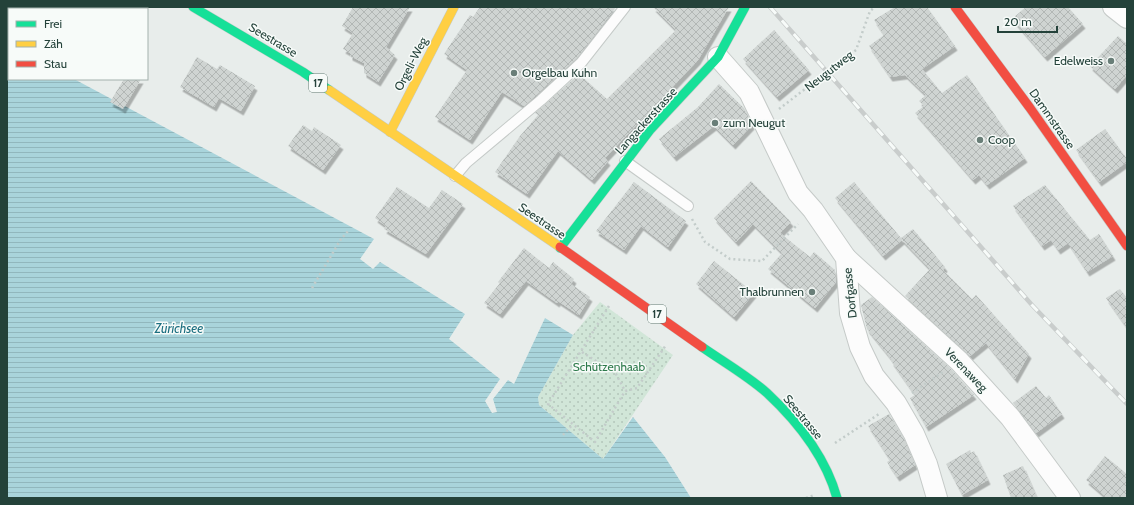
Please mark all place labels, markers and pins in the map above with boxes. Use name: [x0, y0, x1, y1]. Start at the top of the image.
place label: Edelweiss: [1054, 53, 1103, 68]
marker: Edelweiss: [1106, 56, 1116, 66]
place label: Orgelbau Kuhn: [522, 65, 598, 80]
marker: Orgelbau Kuhn: [509, 68, 519, 78]
place label: zum Neugut: [723, 115, 785, 130]
marker: zum Neugut: [710, 118, 720, 128]
place label: Coop: [988, 132, 1015, 147]
marker: Coop: [975, 135, 985, 145]
place label: Thalbrunnen: [740, 284, 804, 299]
marker: Thalbrunnen: [807, 287, 817, 297]

